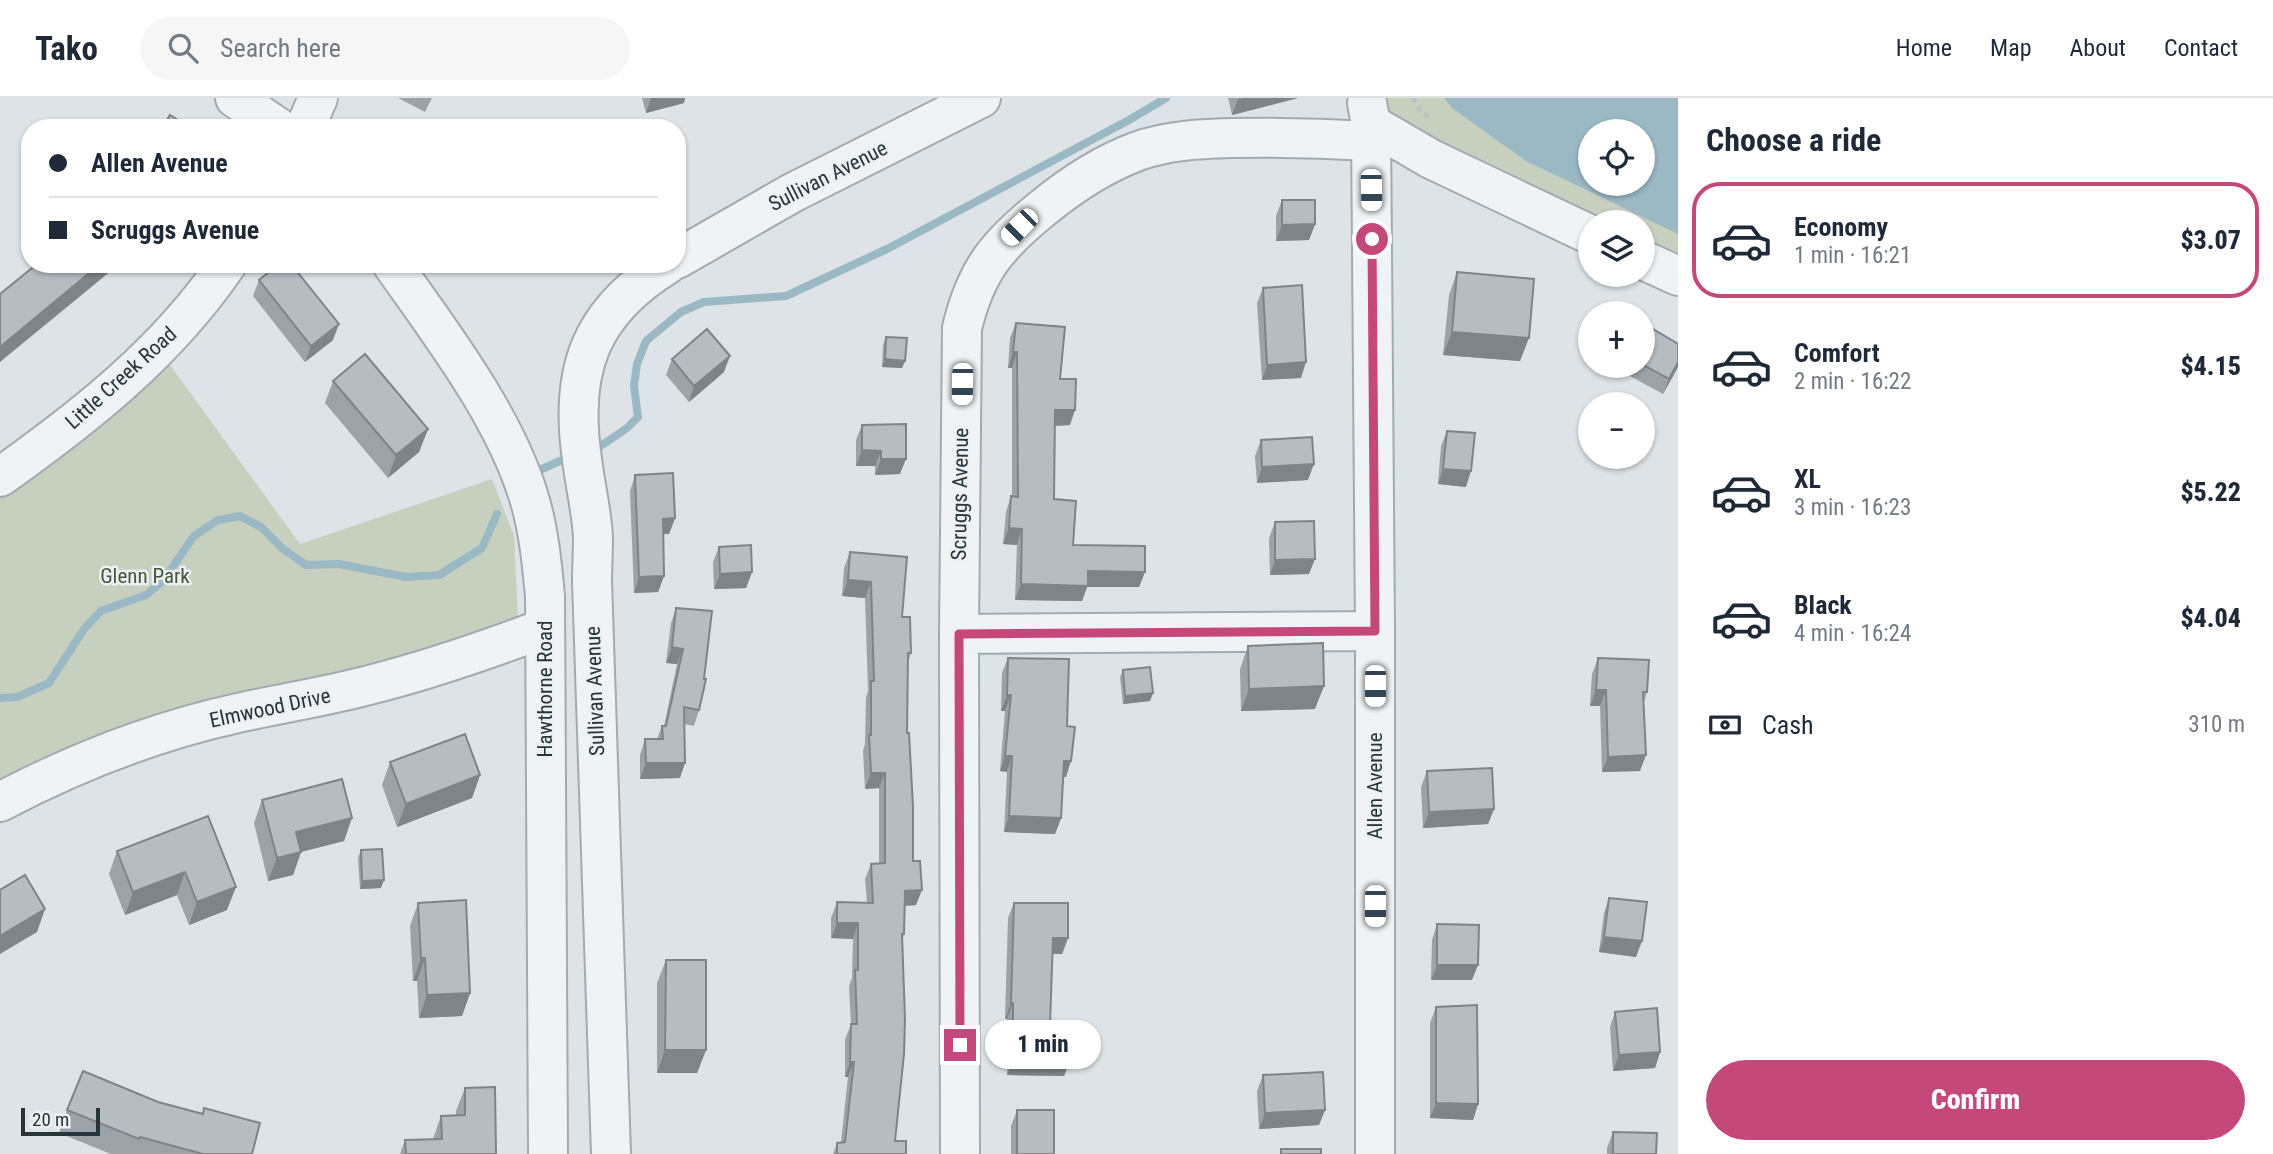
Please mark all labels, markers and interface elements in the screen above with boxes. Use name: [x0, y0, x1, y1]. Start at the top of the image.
search box: [140, 17, 630, 80]
text: Tako: [35, 29, 98, 68]
icon: search: [164, 29, 202, 67]
text: Search here: [220, 33, 341, 63]
text: Home: [1896, 34, 1952, 62]
text: Map: [1990, 34, 2032, 62]
text: About: [2070, 34, 2126, 62]
text: Contact: [2164, 34, 2238, 62]
map controls: [1578, 119, 1655, 469]
button: locate: [1578, 119, 1655, 196]
text: Choose a ride: [1706, 121, 1881, 159]
street label: Sullivan Avenue: [765, 136, 891, 216]
text: Allen Avenue: [91, 148, 228, 178]
car: [1361, 169, 1382, 211]
car: [997, 205, 1042, 249]
icon: car: [1710, 209, 1773, 272]
button: layers: [1578, 210, 1655, 287]
text: Economy: [1794, 212, 1888, 242]
text: Scruggs Avenue: [91, 215, 259, 245]
route start: [1356, 223, 1388, 255]
text: $3.07: [2180, 225, 2241, 255]
text: 1 min · 16:21: [1794, 242, 1911, 269]
button: +: [1578, 301, 1655, 378]
street label: Little Creek Road: [61, 322, 181, 434]
icon: car: [1710, 335, 1773, 398]
text: Comfort: [1794, 338, 1880, 368]
text: $4.15: [2180, 351, 2241, 381]
car: [952, 363, 973, 405]
text: 2 min · 16:22: [1794, 368, 1911, 395]
button: −: [1578, 392, 1655, 469]
street label: Scruggs Avenue: [947, 427, 973, 561]
icon: car: [1710, 461, 1773, 524]
text: XL: [1794, 464, 1821, 494]
text: $5.22: [2180, 477, 2241, 507]
text: 3 min · 16:23: [1794, 494, 1911, 521]
park label: Glenn Park: [100, 564, 190, 588]
icon: car: [1710, 587, 1773, 650]
text: Black: [1794, 590, 1852, 620]
text: $4.04: [2180, 603, 2241, 633]
street label: Hawthorne Road: [533, 620, 557, 758]
text: 4 min · 16:24: [1794, 620, 1911, 647]
street label: Sullivan Avenue: [581, 626, 609, 756]
car: [1365, 665, 1386, 707]
street label: Elmwood Drive: [207, 683, 333, 733]
icon: cash: [1706, 706, 1744, 744]
text: Cash: [1762, 710, 1814, 740]
text: 310 m: [2188, 711, 2245, 738]
street label: Allen Avenue: [1363, 732, 1387, 840]
car: [1365, 885, 1386, 927]
callout: 1 min: [984, 1020, 1100, 1070]
route end: [944, 1029, 976, 1061]
text: 1 min: [1017, 1031, 1069, 1058]
button: Confirm: [1706, 1060, 2245, 1140]
scale bar: [21, 1105, 100, 1137]
text: 20 m: [32, 1108, 69, 1131]

